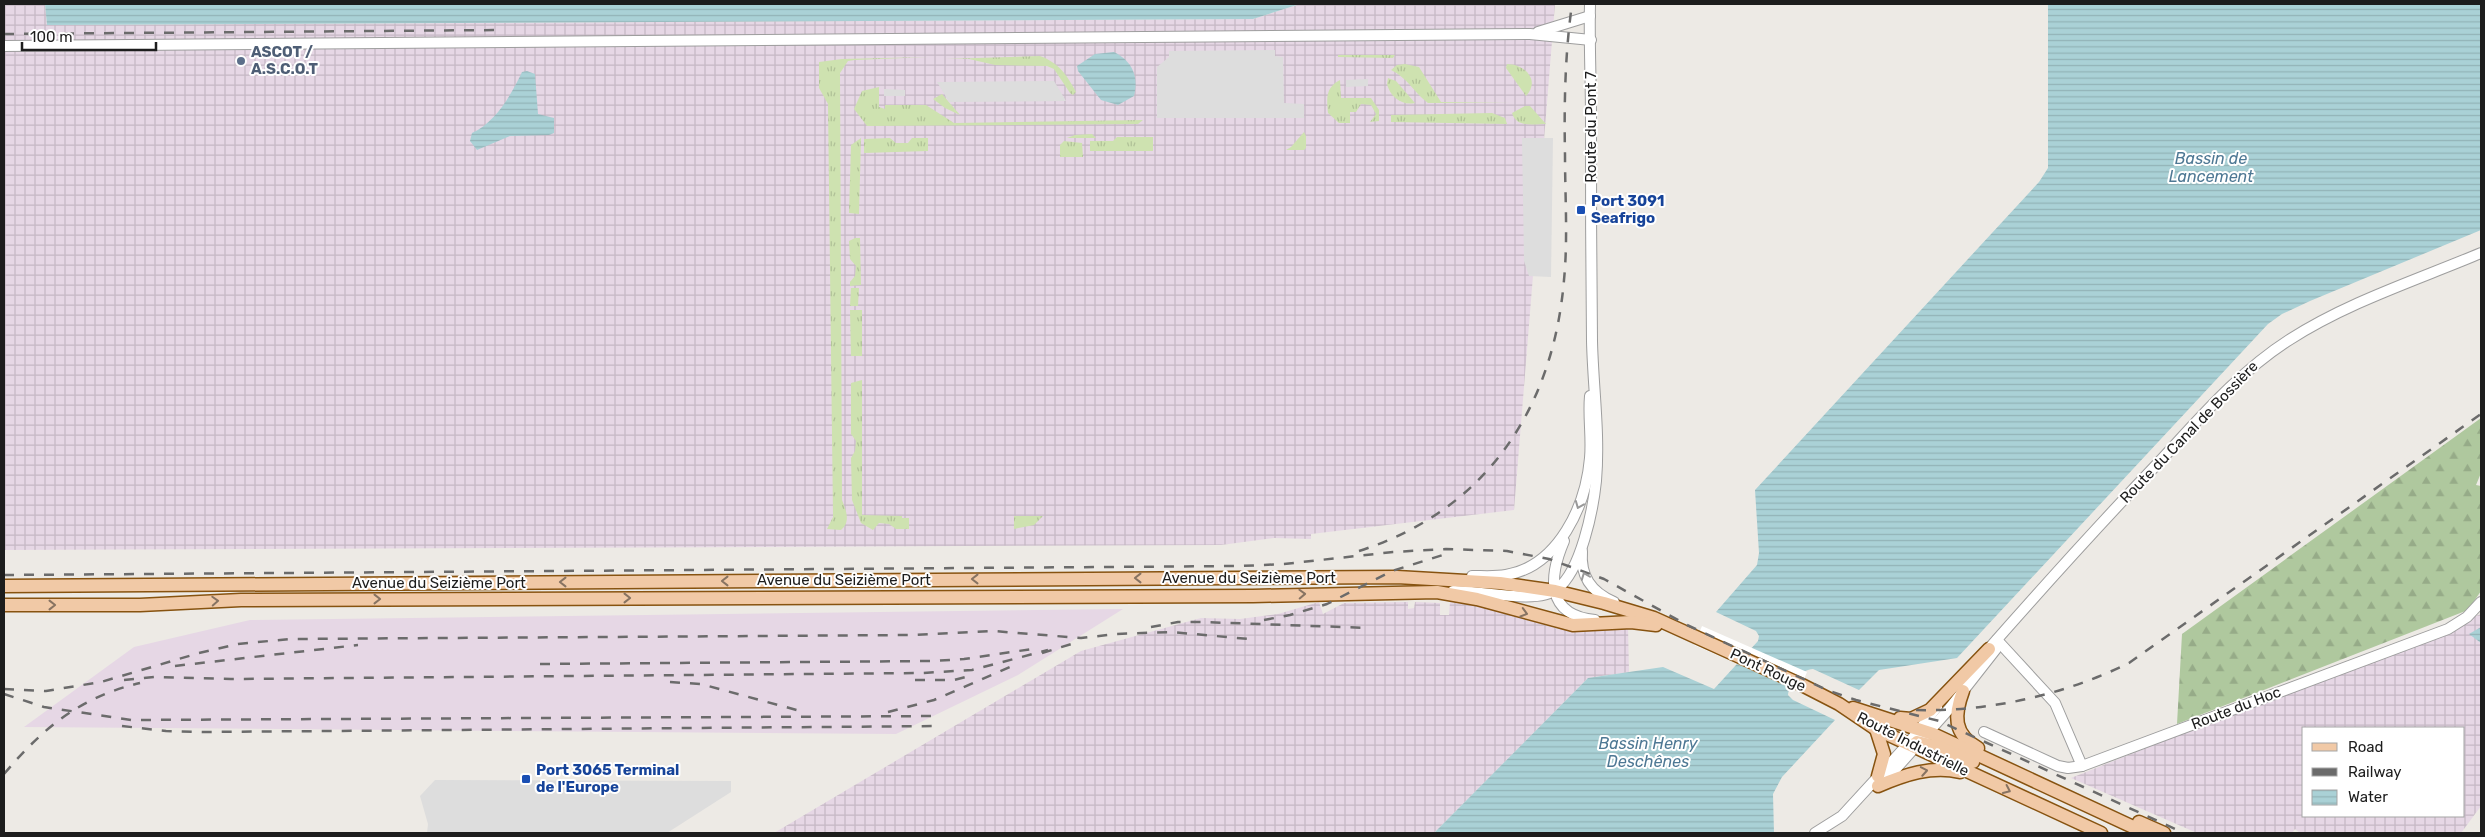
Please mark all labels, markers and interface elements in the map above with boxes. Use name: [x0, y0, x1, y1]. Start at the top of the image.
scale bar: [22, 20, 156, 52]
text: 100 m: [30, 28, 72, 46]
place label: ASCOT / A.S.C.O.T: [251, 43, 319, 78]
marker: ASCOT / A.S.C.O.T: [235, 55, 247, 67]
street label: Route du Pont 7: [1582, 71, 1600, 183]
water label: Bassin de Lancement: [2169, 149, 2254, 186]
place label: Port 3091 Seafrigo: [1591, 192, 1664, 227]
marker: Port 3091 Seafrigo: [1575, 204, 1587, 216]
street label: Route du Canal de Bossière: [2116, 357, 2262, 507]
one-way arrow: [1574, 500, 1585, 509]
street label: Avenue du Seizième Port: [1162, 569, 1336, 587]
street label: Avenue du Seizième Port: [757, 571, 931, 589]
one-way arrow: [1581, 572, 1591, 581]
one-way arrow: [1134, 573, 1142, 583]
street label: Avenue du Seizième Port: [352, 574, 526, 592]
one-way arrow: [971, 574, 979, 584]
one-way arrow: [721, 576, 729, 586]
one-way arrow: [559, 577, 566, 587]
one-way arrow: [1298, 589, 1306, 600]
one-way arrow: [624, 593, 632, 603]
one-way arrow: [374, 594, 382, 604]
one-way arrow: [212, 596, 219, 606]
one-way arrow: [49, 600, 57, 610]
one-way arrow: [1519, 607, 1528, 617]
street label: Pont Rouge: [1727, 645, 1809, 695]
street label: Route du Hoc: [2189, 683, 2283, 733]
street label: Route Industrielle: [1854, 708, 1972, 780]
legend: [2302, 727, 2465, 817]
water label: Bassin Henry Deschênes: [1598, 734, 1699, 771]
text: Road: [2348, 738, 2384, 756]
place label: Port 3065 Terminal de l'Europe: [536, 761, 679, 796]
text: Railway: [2348, 763, 2402, 781]
one-way arrow: [1920, 767, 1929, 777]
marker: Port 3065 Terminal de l'Europe: [520, 773, 532, 785]
one-way arrow: [2002, 783, 2011, 794]
text: Water: [2348, 788, 2388, 806]

